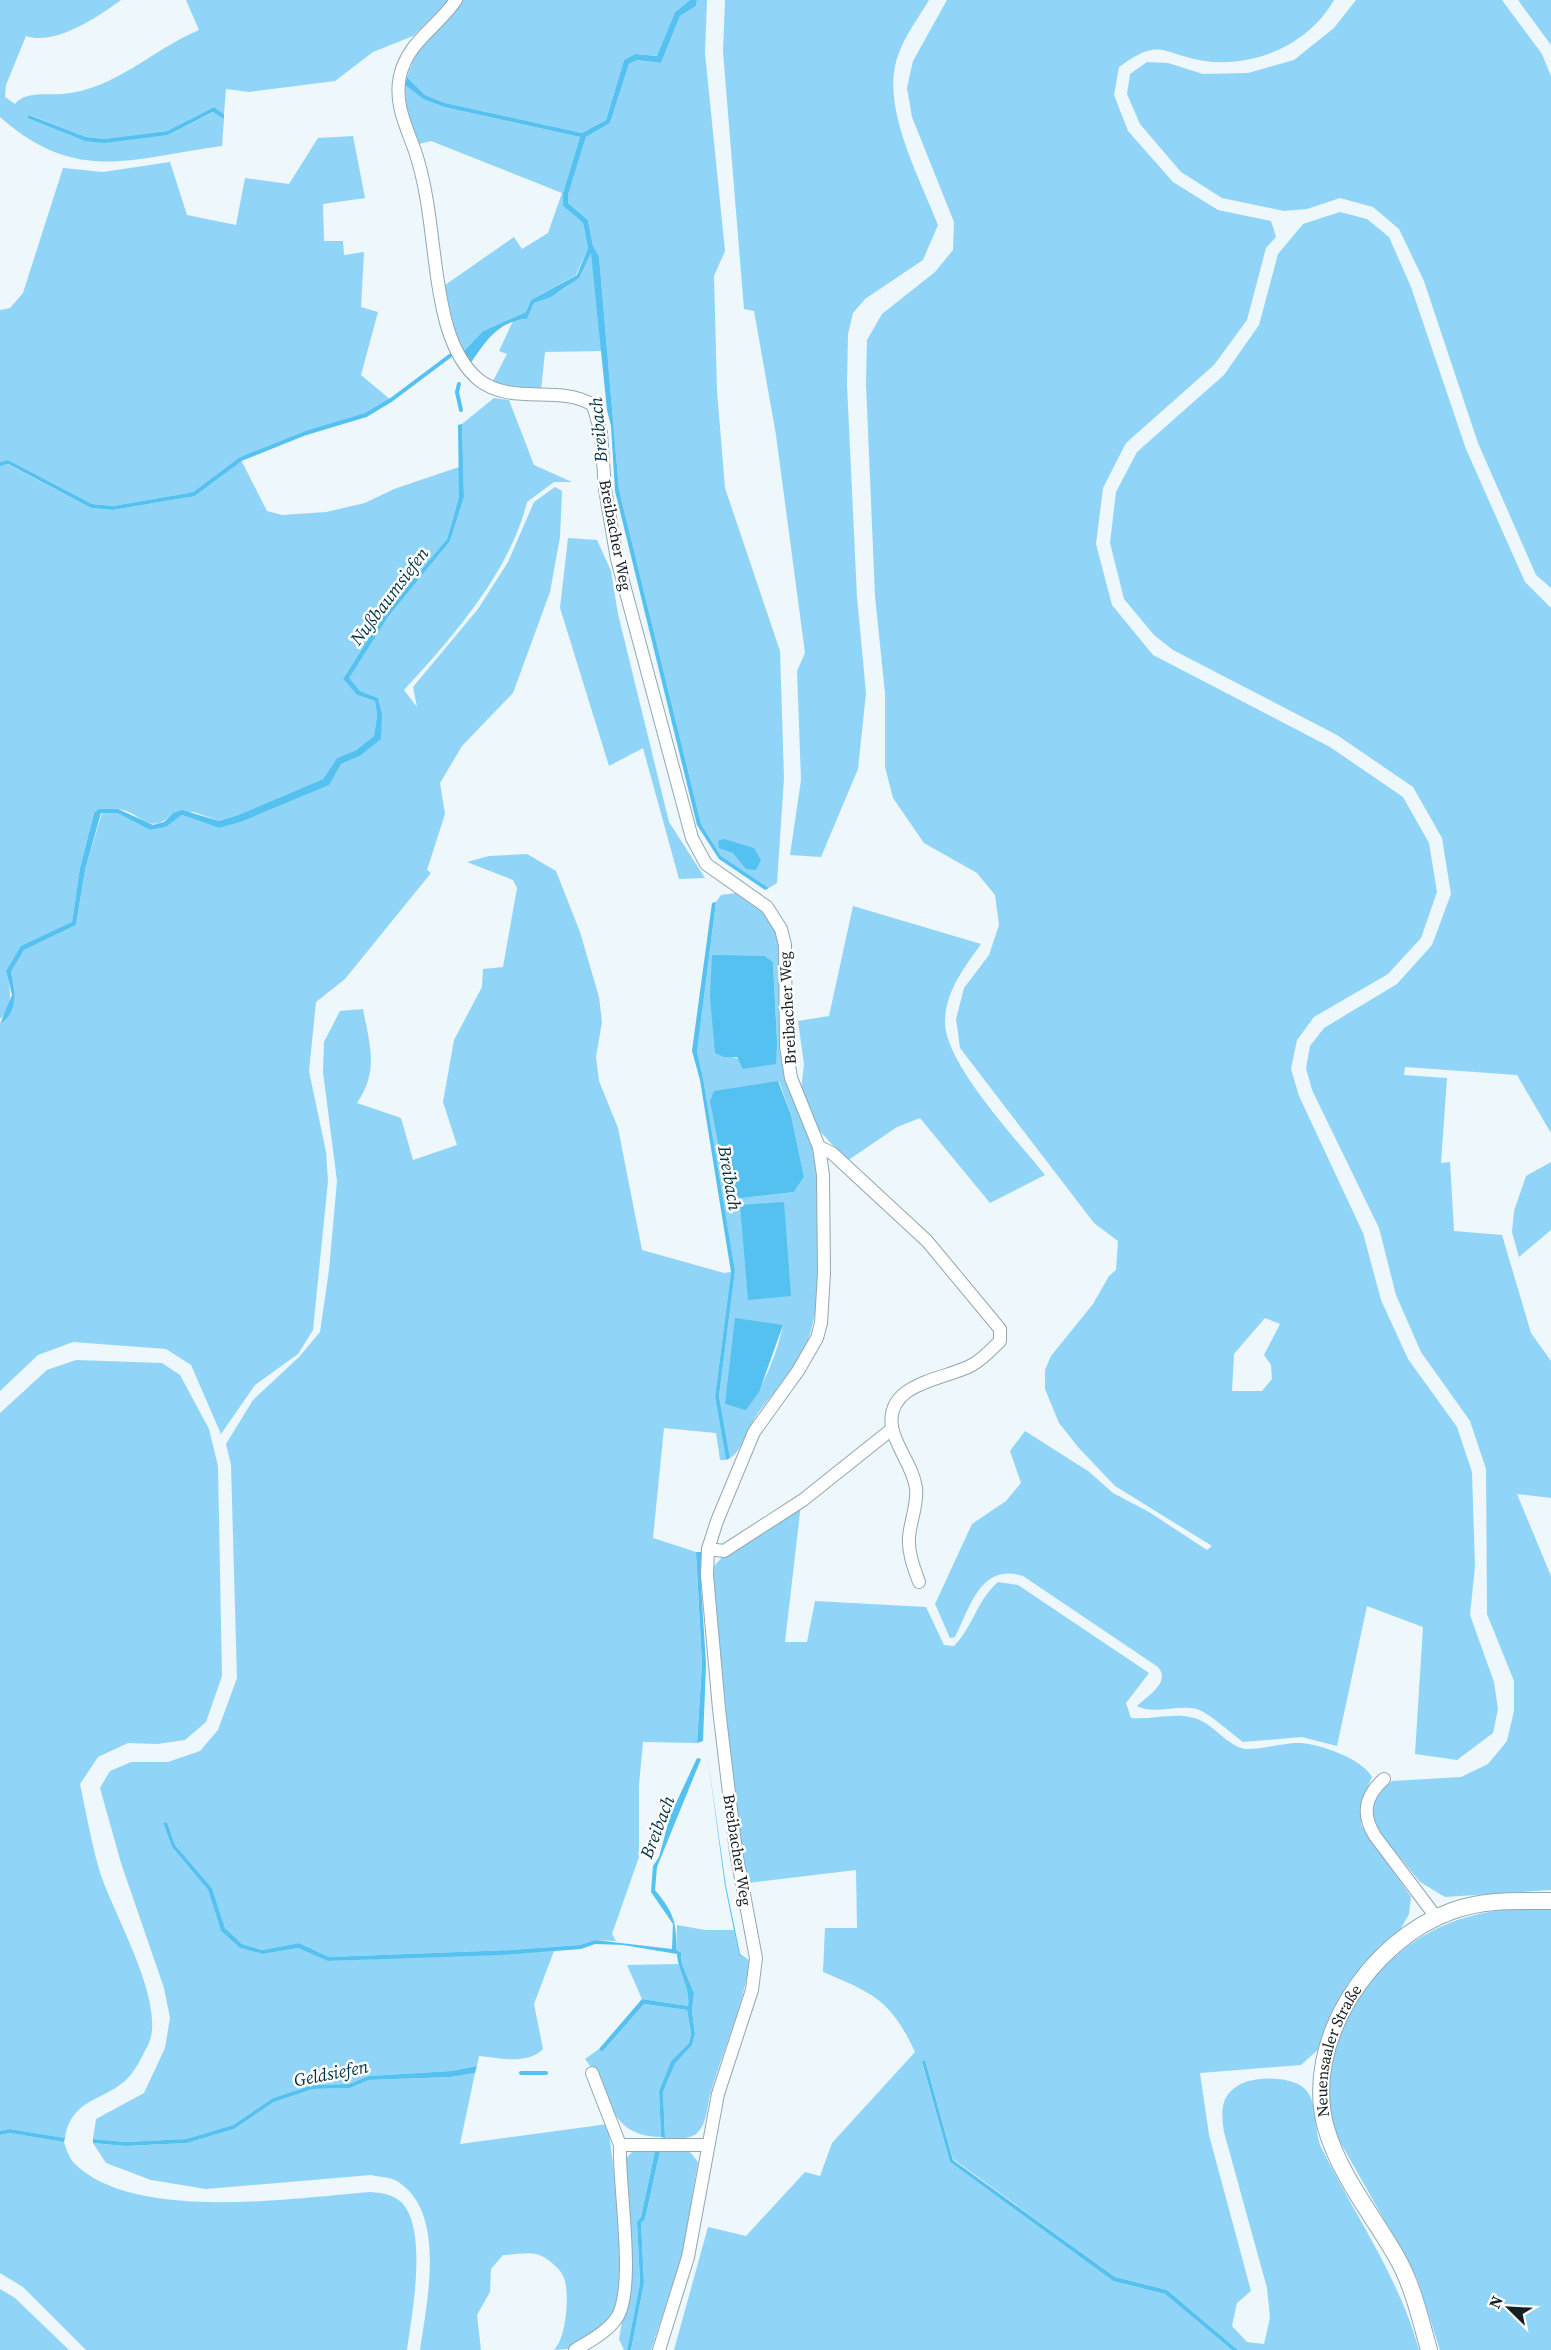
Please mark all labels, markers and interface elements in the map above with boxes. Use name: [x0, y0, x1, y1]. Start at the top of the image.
water label: Breibach: [583, 396, 613, 465]
street label: Breibacher Weg: [594, 477, 638, 593]
water label: Nußbaumsiefen: [343, 542, 434, 651]
street label: Breibacher Weg: [773, 951, 801, 1065]
water label: Breibach: [712, 1143, 748, 1213]
water label: Breibach: [633, 1792, 680, 1863]
street label: Breibacher Weg: [718, 1792, 758, 1908]
street label: Neuensaaler Straße: [1310, 1980, 1366, 2119]
water label: Geldsiefen: [292, 2054, 370, 2092]
north arrow: [1479, 2278, 1539, 2338]
text: N: [1483, 2292, 1508, 2312]

